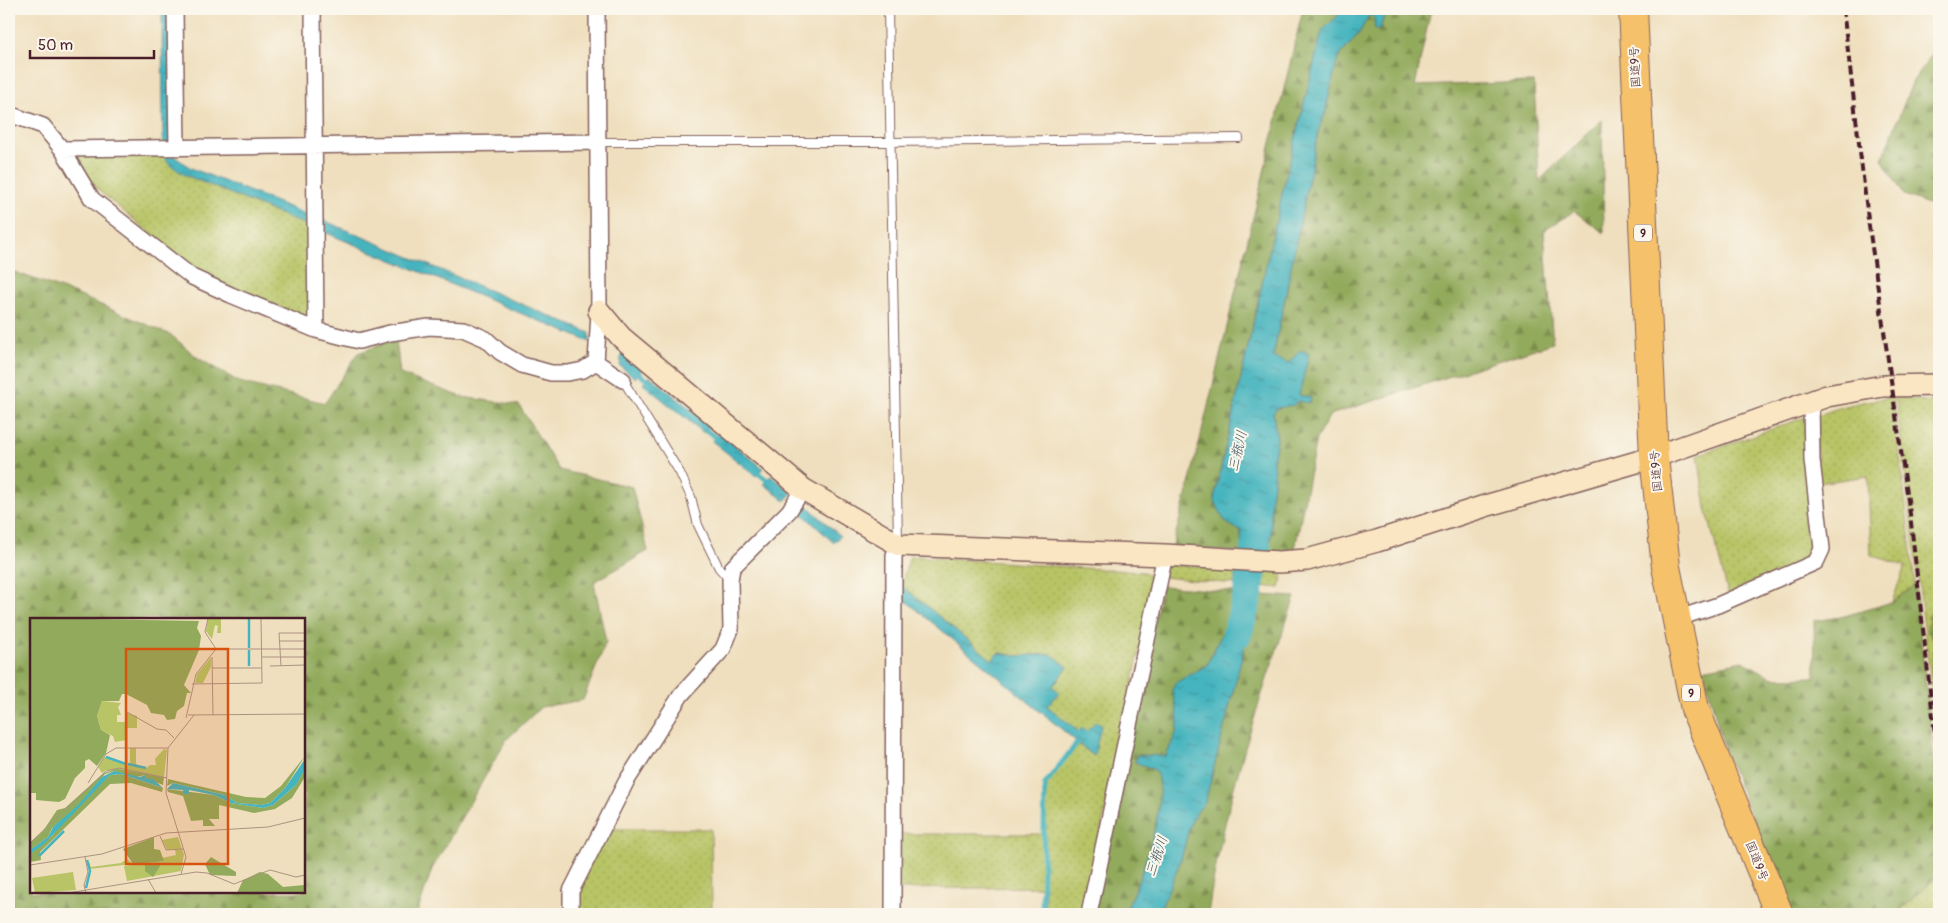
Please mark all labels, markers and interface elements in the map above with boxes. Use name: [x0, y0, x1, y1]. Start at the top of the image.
scale bar: [30, 28, 154, 60]
text: 50 m: [38, 36, 73, 55]
street label: 国道9号: [1627, 46, 1644, 88]
road number: 9: [1634, 224, 1652, 242]
water label: 三瓶川: [1224, 429, 1250, 473]
street label: 国道9号: [1647, 449, 1666, 493]
inset map: [30, 618, 305, 893]
road number: 9: [1682, 684, 1700, 701]
water label: 三瓶川: [1142, 834, 1171, 879]
street label: 国道9号: [1742, 839, 1771, 884]

